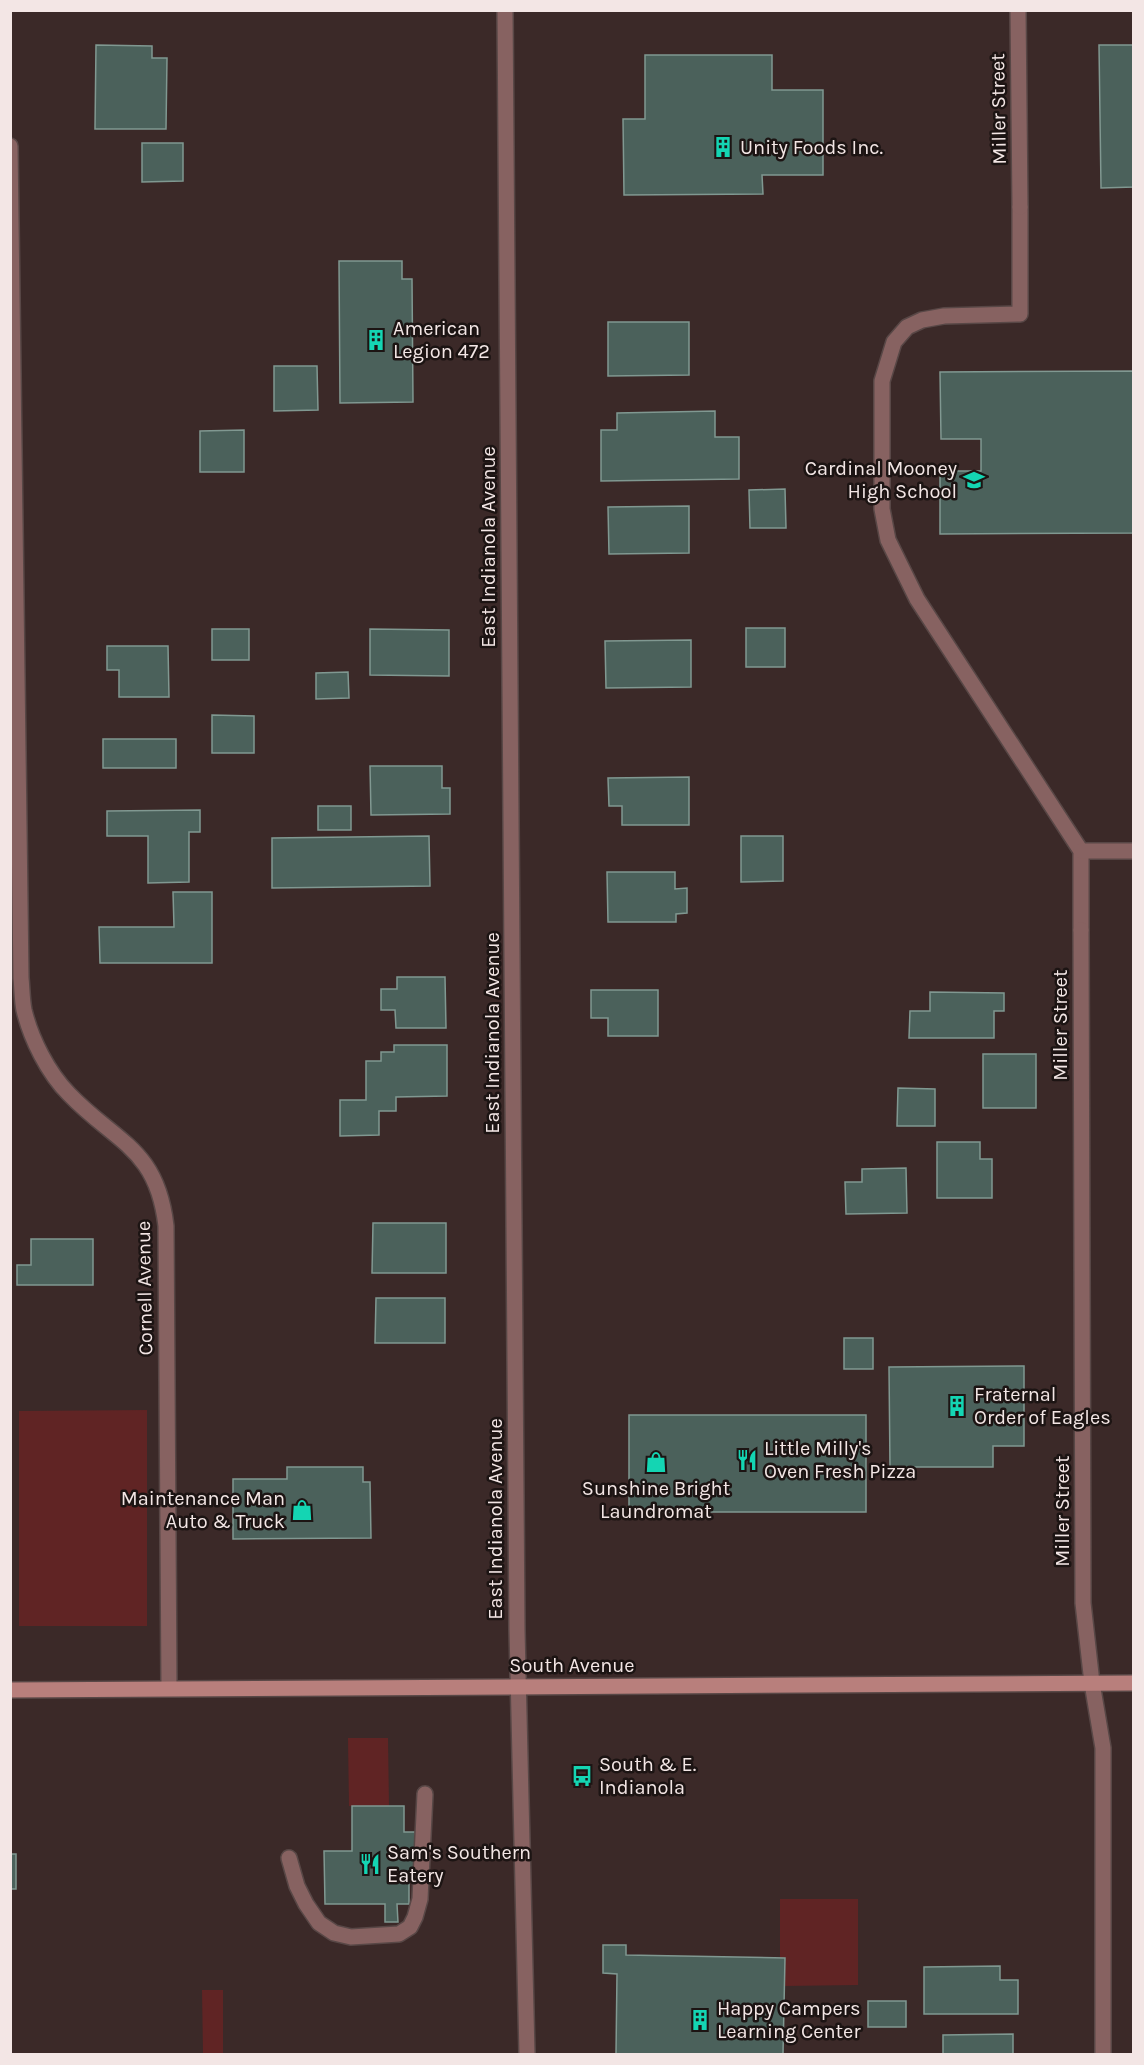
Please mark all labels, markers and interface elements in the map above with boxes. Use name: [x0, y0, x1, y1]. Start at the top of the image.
street label: Miller Street: [986, 53, 1011, 165]
building icon: Unity Foods Inc.: [711, 135, 735, 159]
place label: Unity Foods Inc.: [740, 136, 883, 159]
place label: American Legion 472: [393, 317, 490, 363]
building icon: American Legion 472: [364, 328, 388, 352]
street label: East Indianola Avenue: [477, 446, 500, 648]
place label: Cardinal Mooney High School: [805, 457, 957, 503]
school or university icon: Cardinal Mooney High School: [962, 468, 986, 492]
street label: East Indianola Avenue: [481, 932, 504, 1134]
street label: Miller Street: [1049, 969, 1072, 1081]
street label: Cornell Avenue: [132, 1221, 157, 1355]
place label: Fraternal Order of Eagles: [974, 1383, 1111, 1429]
building icon: Fraternal Order of Eagles: [945, 1394, 969, 1418]
street label: East Indianola Avenue: [484, 1418, 507, 1620]
place label: Little Milly's Oven Fresh Pizza: [764, 1437, 916, 1483]
restaurant icon: Little Milly's Oven Fresh Pizza: [735, 1448, 759, 1472]
shop icon: Sunshine Bright Laundromat: [644, 1450, 668, 1474]
street label: Miller Street: [1051, 1455, 1074, 1567]
place label: Sunshine Bright Laundromat: [582, 1477, 731, 1523]
place label: Maintenance Man Auto & Truck: [121, 1487, 285, 1533]
shop icon: Maintenance Man Auto & Truck: [290, 1498, 314, 1522]
street label: South Avenue: [509, 1654, 635, 1677]
place label: South & E. Indianola: [599, 1753, 696, 1799]
bus stop icon: South & E. Indianola: [570, 1764, 594, 1788]
place label: Sam's Southern Eatery: [387, 1841, 531, 1887]
restaurant icon: Sam's Southern Eatery: [358, 1852, 382, 1876]
place label: Happy Campers Learning Center: [717, 1997, 861, 2043]
building icon: Happy Campers Learning Center: [688, 2008, 712, 2032]

